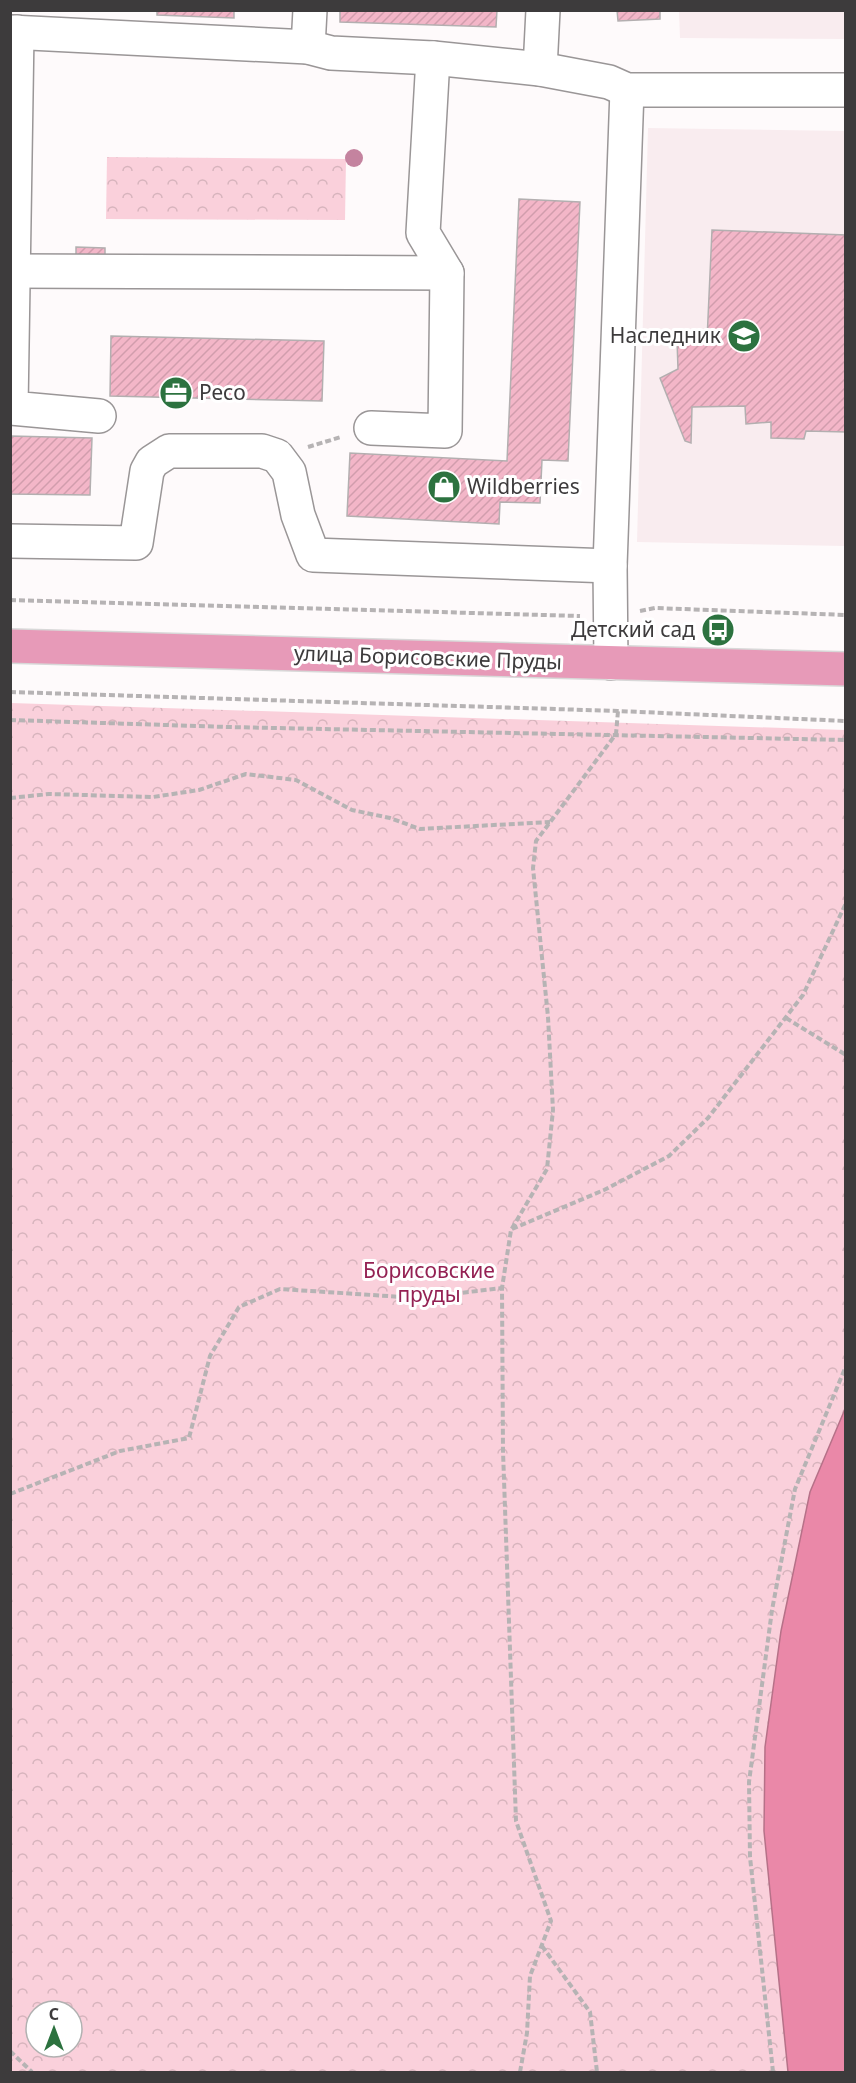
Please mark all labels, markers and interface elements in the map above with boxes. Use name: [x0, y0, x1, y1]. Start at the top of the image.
school or university icon: Наследник: [726, 318, 762, 354]
place label: Наследник: [610, 321, 721, 349]
office icon: Ресо: [158, 375, 194, 411]
place label: Ресо: [199, 378, 246, 406]
shop icon: Wildberries: [426, 469, 462, 505]
place label: Wildberries: [467, 472, 580, 500]
bus stop icon: Детский сад: [700, 612, 736, 648]
place label: Детский сад: [571, 615, 695, 643]
street label: улица Борисовские Пруды: [294, 638, 562, 676]
park label: Борисовские пруды: [363, 1256, 495, 1308]
north arrow: [24, 1999, 84, 2059]
text: С: [49, 2003, 59, 2025]

